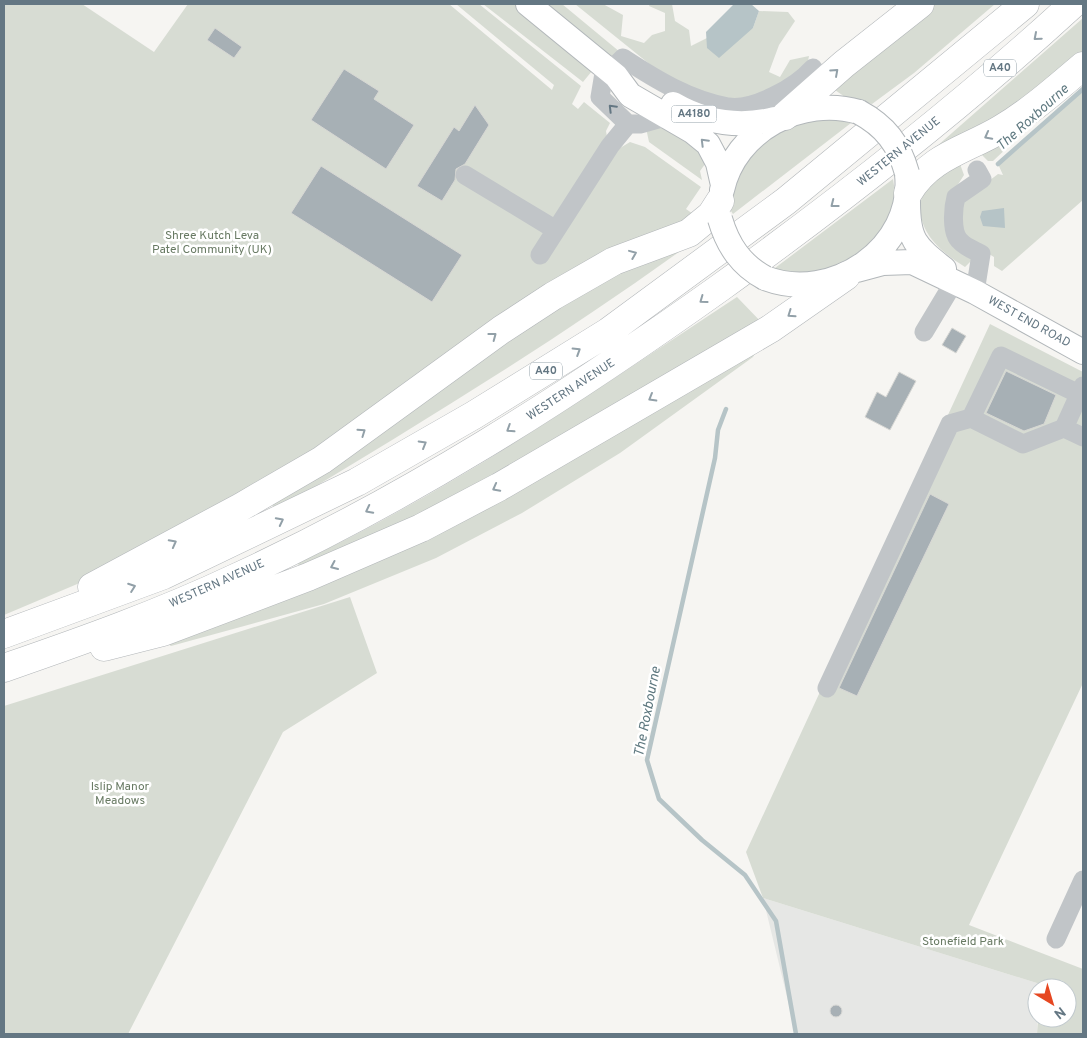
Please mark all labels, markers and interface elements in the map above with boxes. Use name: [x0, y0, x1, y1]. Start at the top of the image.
one-way arrow: [1033, 31, 1042, 40]
road number: A40: [984, 59, 1016, 76]
one-way arrow: [829, 69, 838, 78]
water label: The Roxbourne: [993, 81, 1073, 155]
one-way arrow: [609, 105, 618, 114]
road number: A4180: [672, 106, 716, 122]
street label: WESTERN AVENUE: [854, 114, 944, 190]
one-way arrow: [984, 130, 993, 140]
one-way arrow: [701, 139, 710, 148]
one-way arrow: [830, 198, 840, 207]
park label: Shree Kutch Leva Patel Community (UK): [152, 228, 272, 258]
one-way arrow: [628, 250, 637, 260]
street label: WEST END ROAD: [985, 293, 1073, 351]
one-way arrow: [699, 294, 709, 303]
one-way arrow: [788, 308, 797, 317]
one-way arrow: [487, 334, 496, 342]
one-way arrow: [572, 348, 581, 357]
street label: WESTERN AVENUE: [524, 355, 618, 425]
road number: A40: [530, 362, 562, 380]
one-way arrow: [649, 391, 658, 401]
one-way arrow: [506, 423, 516, 432]
one-way arrow: [356, 429, 366, 438]
one-way arrow: [418, 441, 427, 451]
one-way arrow: [493, 482, 502, 492]
one-way arrow: [365, 504, 374, 514]
one-way arrow: [275, 517, 284, 527]
one-way arrow: [168, 540, 177, 550]
street label: WESTERN AVENUE: [167, 556, 267, 612]
one-way arrow: [330, 559, 339, 570]
one-way arrow: [127, 583, 136, 593]
water label: The Roxbourne: [631, 665, 665, 759]
park label: Islip Manor Meadows: [91, 779, 150, 809]
park label: Stonefield Park: [922, 934, 1004, 950]
north arrow: [1027, 978, 1077, 1028]
text: N: [1050, 1002, 1068, 1022]

